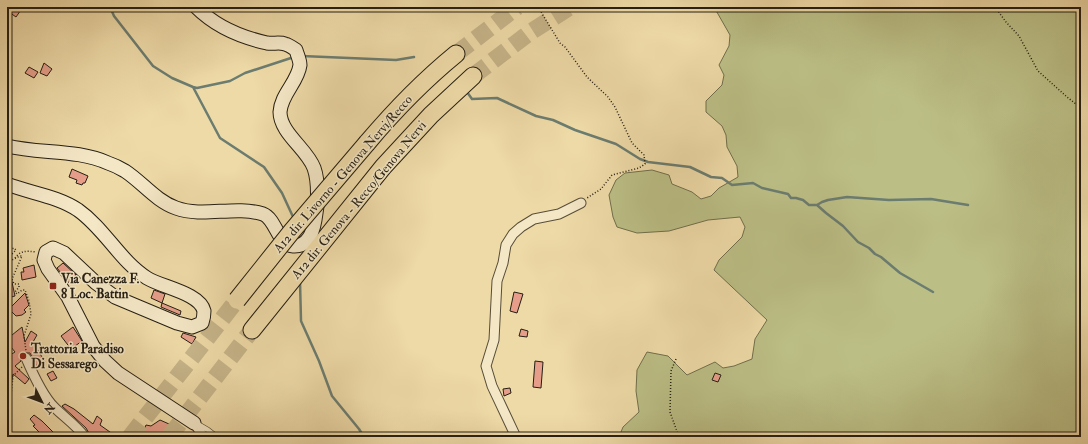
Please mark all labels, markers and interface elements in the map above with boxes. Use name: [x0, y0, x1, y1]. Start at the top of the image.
street label: A12 dir. Livorno - Genova Nervi/Recco: [270, 92, 416, 257]
street label: A12 dir. Genova - Recco/Genova Nervi: [288, 117, 430, 283]
place label: Via Canezza F. 8 Loc. Battin: [60, 271, 140, 302]
marker: Via Canezza F. 8 Loc. Battin: [48, 281, 58, 291]
place label: Trattoria Paradiso Di Sessarego: [30, 341, 125, 373]
marker: Trattoria Paradiso Di Sessarego: [18, 351, 28, 361]
north arrow: [22, 382, 62, 422]
text: N: [40, 400, 58, 417]

